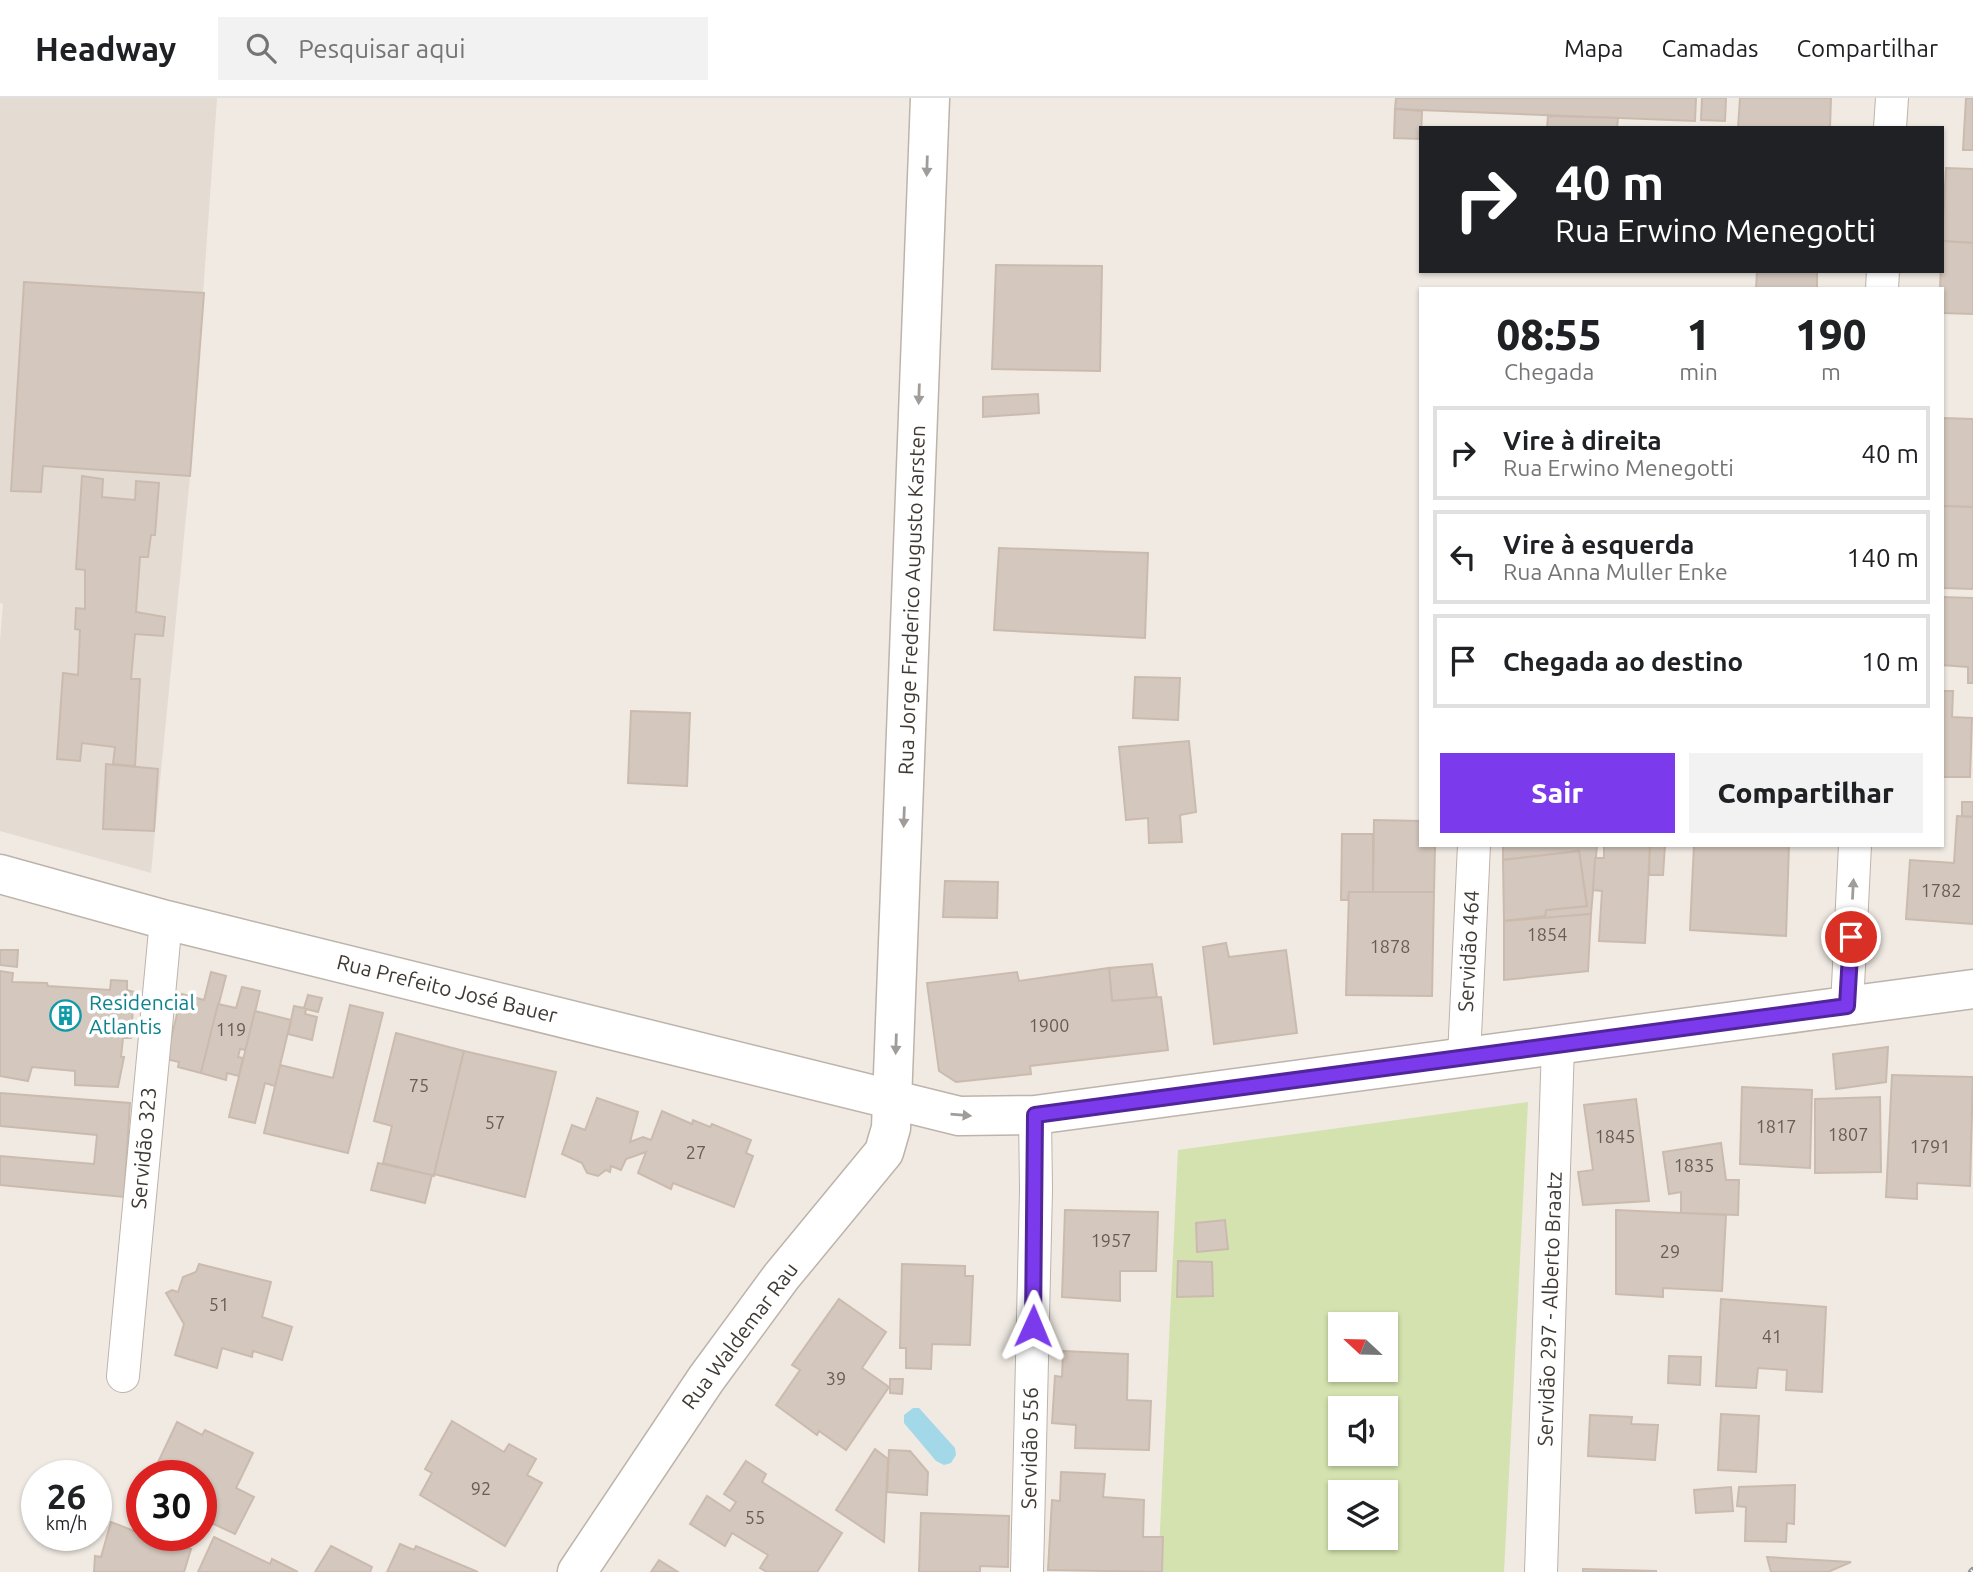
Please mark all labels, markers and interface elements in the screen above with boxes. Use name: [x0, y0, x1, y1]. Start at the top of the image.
search box: [218, 17, 708, 80]
icon: search: [242, 29, 280, 67]
text: Headway: [35, 30, 176, 67]
text: Pesquisar aqui: [298, 34, 466, 63]
text: Mapa: [1564, 35, 1623, 62]
text: Camadas: [1661, 35, 1758, 62]
text: Compartilhar: [1796, 35, 1938, 62]
icon: right: [1440, 154, 1531, 245]
text: 40 m: [1555, 154, 1664, 209]
one-way arrow: [922, 155, 933, 177]
text: Rua Erwino Menegotti: [1555, 212, 1876, 248]
text: 08:55: [1497, 311, 1602, 358]
text: 1: [1687, 311, 1710, 358]
text: 190: [1795, 311, 1866, 358]
text: Chegada: [1504, 359, 1594, 384]
text: min: [1679, 359, 1718, 384]
text: m: [1821, 359, 1841, 384]
one-way arrow: [913, 383, 925, 405]
street label: Rua Jorge Frederico Augusto Karsten: [893, 425, 929, 775]
text: Vire à direita: [1503, 426, 1662, 455]
icon: right: [1444, 434, 1482, 472]
text: 40 m: [1861, 439, 1919, 468]
text: Rua Erwino Menegotti: [1503, 455, 1734, 480]
text: Vire à esquerda: [1503, 530, 1694, 559]
icon: left: [1444, 538, 1482, 576]
text: 140 m: [1847, 543, 1919, 572]
text: Rua Anna Muller Enke: [1503, 559, 1728, 584]
icon: arrive: [1444, 642, 1482, 680]
text: Chegada ao destino: [1503, 647, 1743, 676]
text: 10 m: [1861, 647, 1919, 676]
button: Sair: [1440, 753, 1675, 833]
button: Compartilhar: [1689, 753, 1923, 833]
one-way arrow: [898, 806, 909, 828]
one-way arrow: [1848, 877, 1859, 899]
house number: 1782: [1921, 880, 1961, 900]
street label: Servidão 464: [1453, 889, 1483, 1013]
pin: [1821, 907, 1881, 967]
icon: arrive: [1832, 918, 1870, 956]
house number: 1854: [1527, 924, 1567, 944]
house number: 1878: [1370, 936, 1410, 956]
street label: Rua Prefeito José Bauer: [334, 949, 560, 1027]
place label: Residencial Atlantis: [89, 990, 195, 1038]
building icon: Residencial Atlantis: [49, 998, 83, 1032]
house number: 1900: [1029, 1015, 1069, 1035]
house number: 119: [216, 1019, 246, 1039]
one-way arrow: [890, 1033, 901, 1055]
house number: 75: [409, 1075, 429, 1095]
street label: Servidão 323: [126, 1086, 160, 1210]
one-way arrow: [951, 1110, 973, 1121]
house number: 57: [485, 1112, 505, 1132]
house number: 1817: [1756, 1116, 1796, 1136]
house number: 1807: [1828, 1124, 1868, 1144]
house number: 1845: [1595, 1126, 1635, 1146]
house number: 1791: [1910, 1136, 1950, 1156]
house number: 27: [686, 1142, 706, 1162]
house number: 1835: [1674, 1155, 1714, 1175]
street label: Servidão 297 - Alberto Braatz: [1532, 1171, 1566, 1447]
house number: 1957: [1091, 1230, 1131, 1250]
house number: 29: [1660, 1241, 1680, 1261]
street label: Rua Waldemar Rau: [676, 1257, 802, 1413]
position arrow: [996, 1289, 1070, 1363]
house number: 51: [209, 1294, 229, 1314]
north arrow: [1328, 1312, 1398, 1382]
map controls: [1328, 1312, 1398, 1550]
house number: 41: [1762, 1326, 1782, 1346]
house number: 39: [826, 1368, 846, 1388]
street label: Servidão 556: [1016, 1387, 1042, 1509]
button: sound: [1328, 1396, 1398, 1466]
speed limit sign: 30: [126, 1460, 217, 1551]
text: 26: [47, 1476, 86, 1516]
house number: 92: [471, 1478, 491, 1498]
button: layers: [1328, 1480, 1398, 1550]
house number: 55: [745, 1507, 765, 1527]
text: km/h: [46, 1513, 87, 1533]

